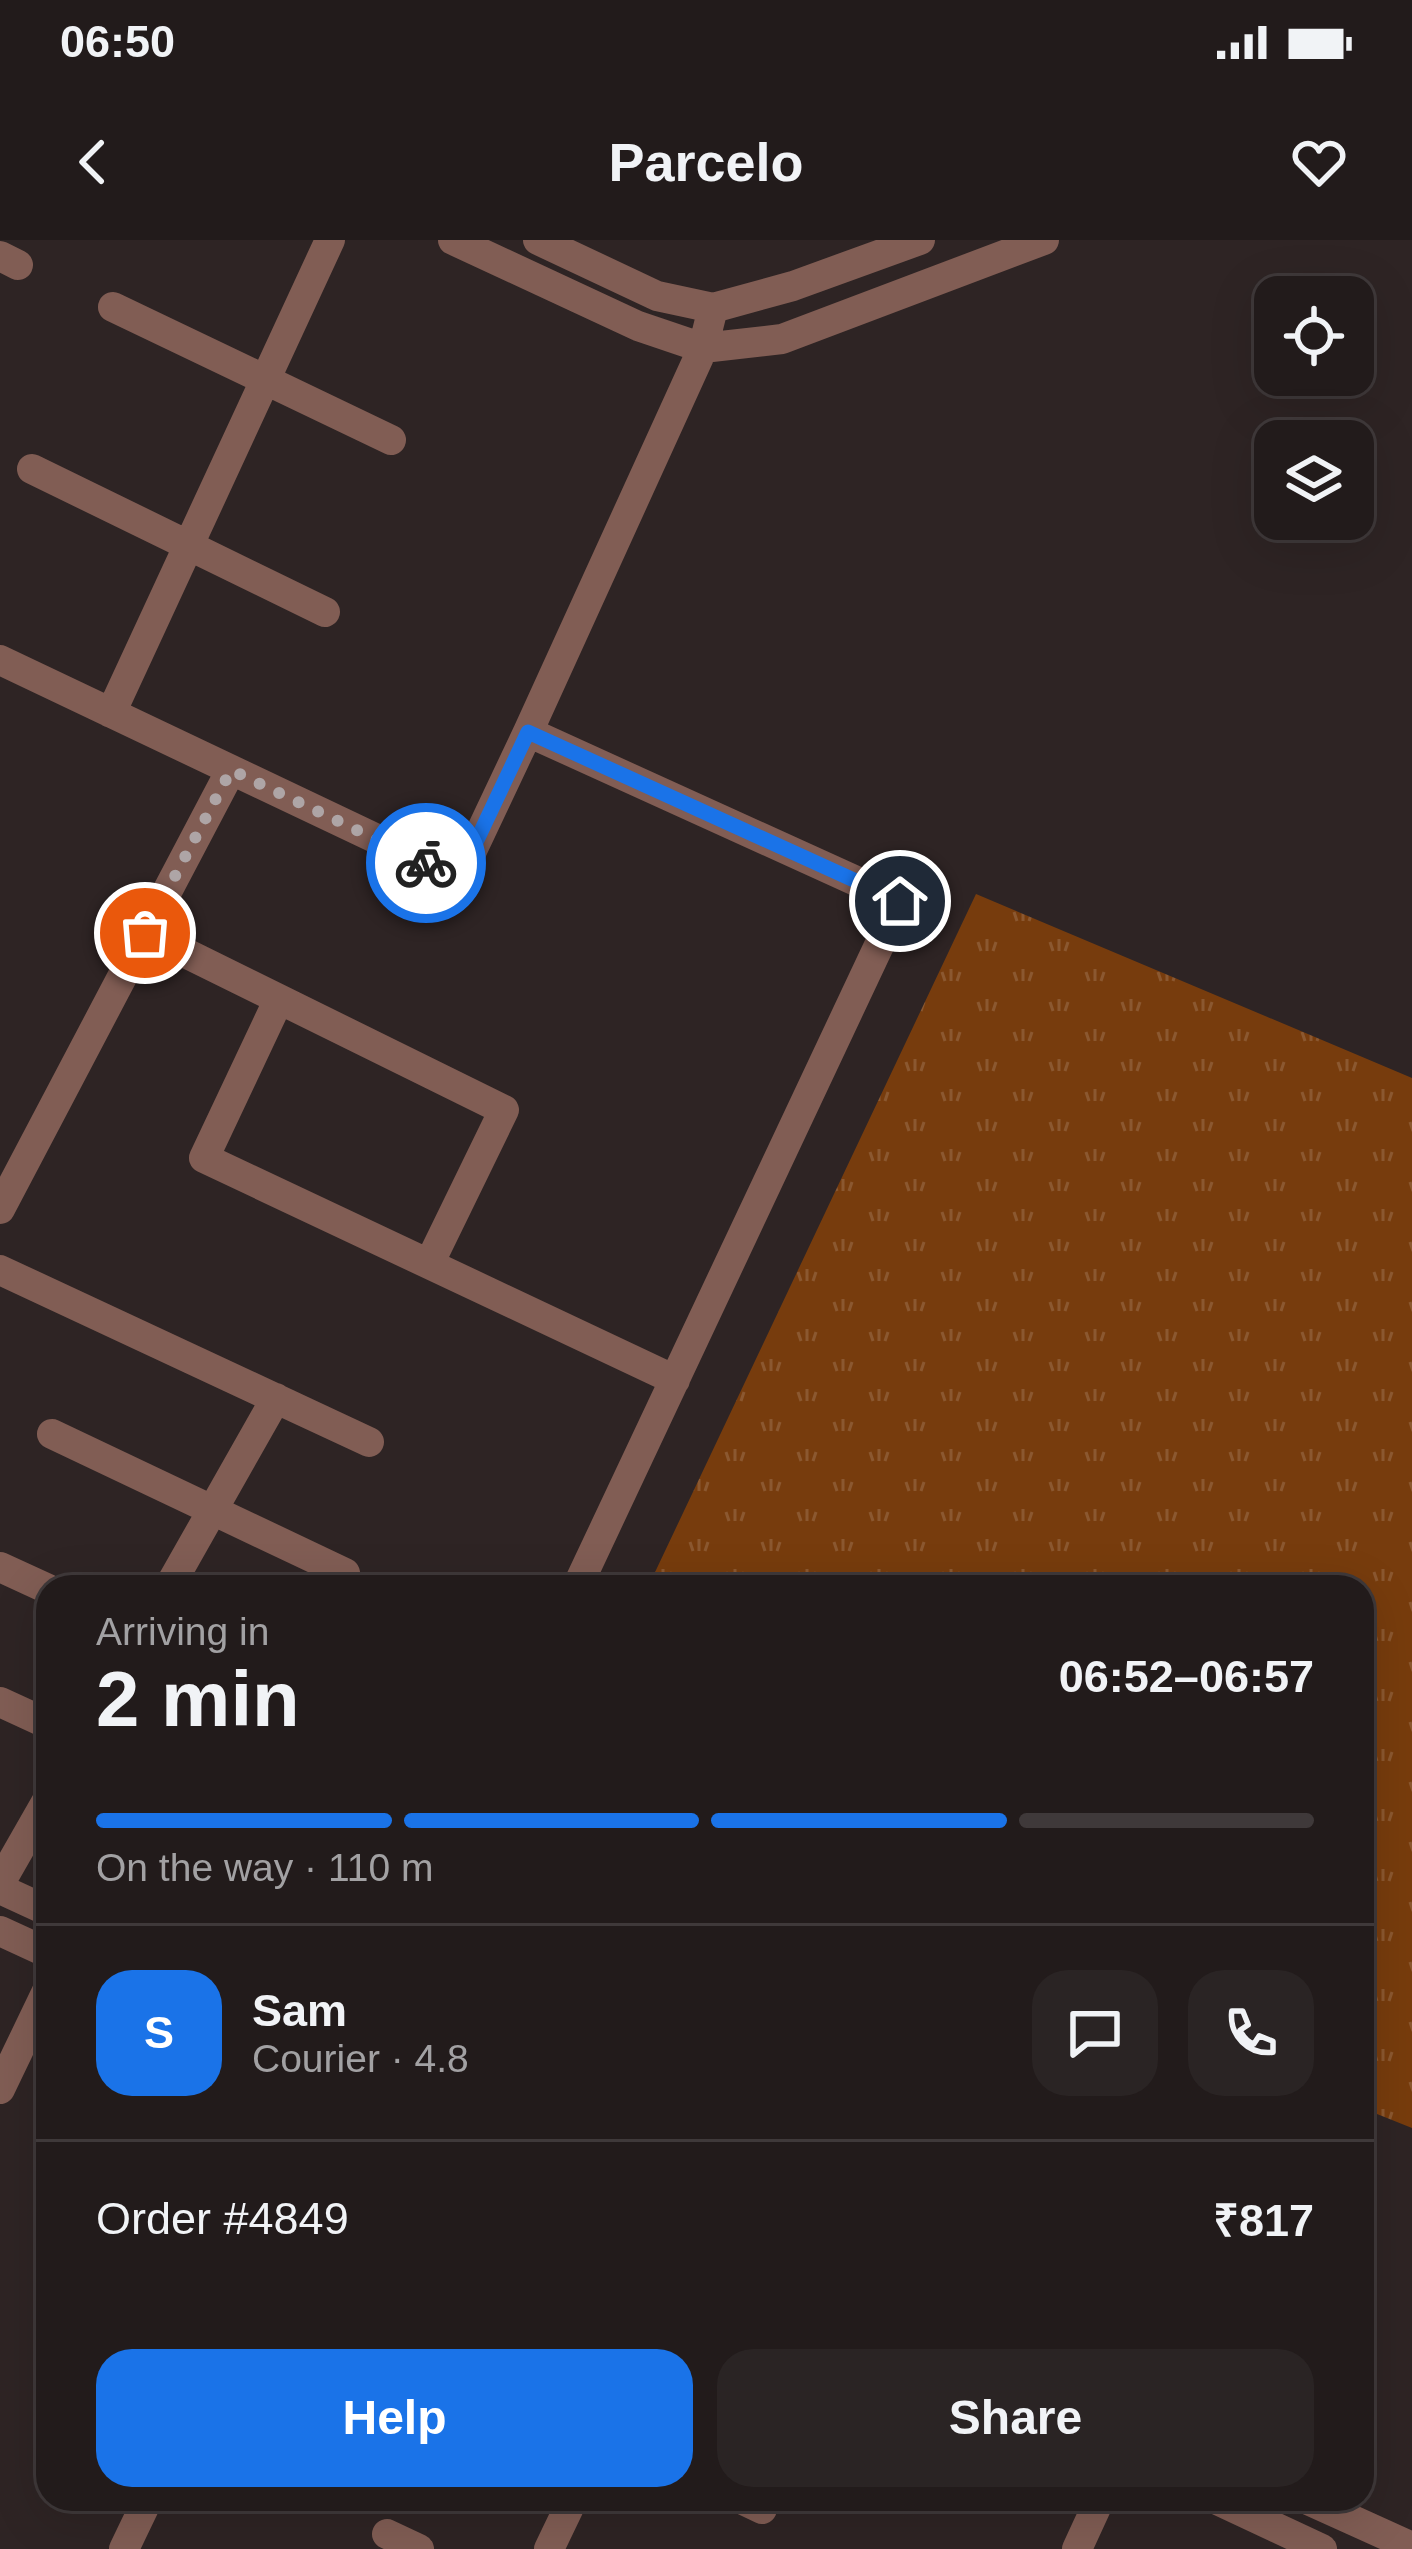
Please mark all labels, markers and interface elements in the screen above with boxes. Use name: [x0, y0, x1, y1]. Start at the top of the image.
text: 06:50: [60, 16, 175, 67]
icon: back: [60, 129, 126, 195]
icon: heart: [1286, 129, 1352, 195]
text: Parcelo: [608, 132, 804, 192]
map controls: [1254, 276, 1374, 540]
button: locate: [1254, 276, 1374, 396]
button: layers: [1254, 420, 1374, 540]
courier: [366, 803, 486, 923]
icon: bike: [393, 830, 459, 896]
pin: [849, 850, 951, 952]
icon: home: [867, 868, 933, 934]
pin: [94, 882, 196, 984]
icon: bag: [112, 900, 178, 966]
text: Arriving in: [96, 1610, 269, 1653]
text: 06:52–06:57: [1059, 1651, 1314, 1702]
text: 2 min: [96, 1655, 300, 1743]
text: On the way · 110 m: [96, 1846, 433, 1889]
button: chat: [1032, 1970, 1158, 2096]
button: phone: [1188, 1970, 1314, 2096]
text: Sam: [252, 1985, 347, 2036]
text: S: [144, 2007, 174, 2058]
text: Courier · 4.8: [252, 2037, 469, 2080]
text: Order #4849: [96, 2193, 349, 2244]
text: ₹817: [1213, 2195, 1314, 2246]
button: Help: [96, 2349, 693, 2487]
button: Share: [717, 2349, 1314, 2487]

